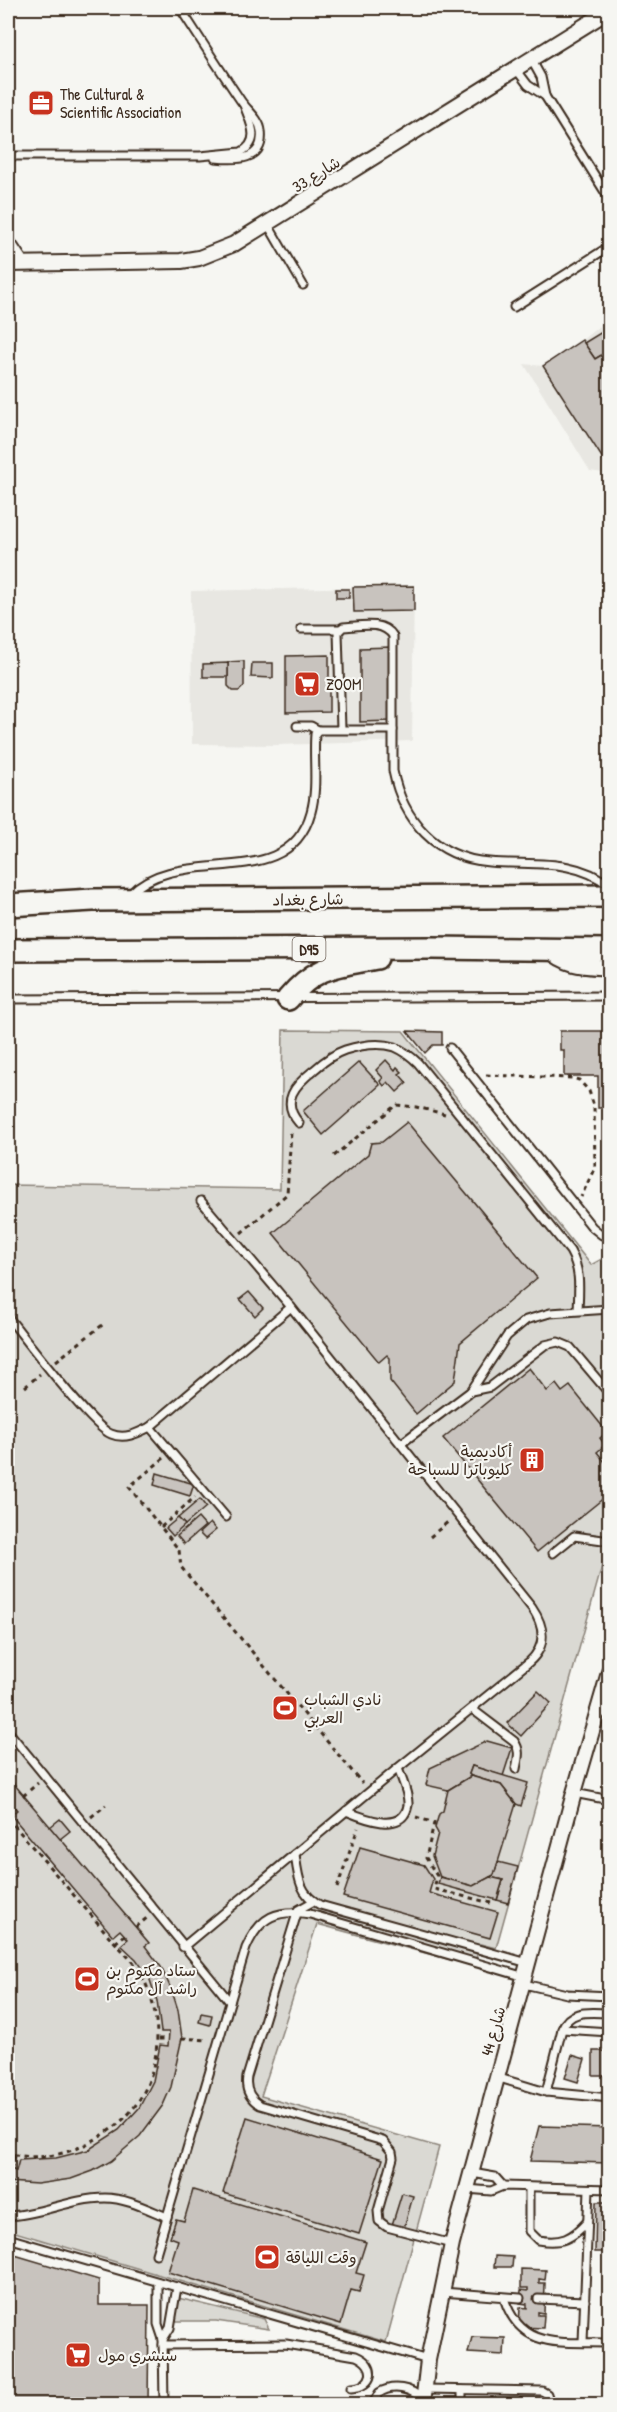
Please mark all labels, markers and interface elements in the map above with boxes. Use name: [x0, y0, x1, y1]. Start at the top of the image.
place label: The Cultural & Scientific Association: [60, 83, 182, 123]
office icon: The Cultural & Scientific Association: [26, 88, 56, 118]
street label: شارع 33: [288, 151, 345, 198]
supermarket icon: ZOOM: [292, 669, 322, 699]
place label: ZOOM: [326, 673, 361, 695]
street label: شارع بغداد: [272, 887, 344, 912]
road number: D95: [292, 937, 326, 961]
place label: أكاديمية كليوباترا للسباحة: [408, 1440, 512, 1480]
building icon: أكاديمية كليوباترا للسباحة: [517, 1445, 547, 1475]
place label: نادي الشباب العربي: [304, 1688, 381, 1732]
sports icon: نادي الشباب العربي: [270, 1693, 300, 1723]
place label: ستاد مكتوم بن راشد آل مكتوم: [106, 1959, 197, 2001]
sports icon: ستاد مكتوم بن راشد آل مكتوم: [72, 1964, 102, 1994]
street label: شارع 44: [475, 2004, 511, 2058]
sports icon: وقت اللياقة: [252, 2242, 282, 2272]
place label: وقت اللياقة: [286, 2246, 357, 2268]
supermarket icon: سنشري مول: [63, 2340, 93, 2370]
place label: سنشري مول: [98, 2344, 177, 2367]

